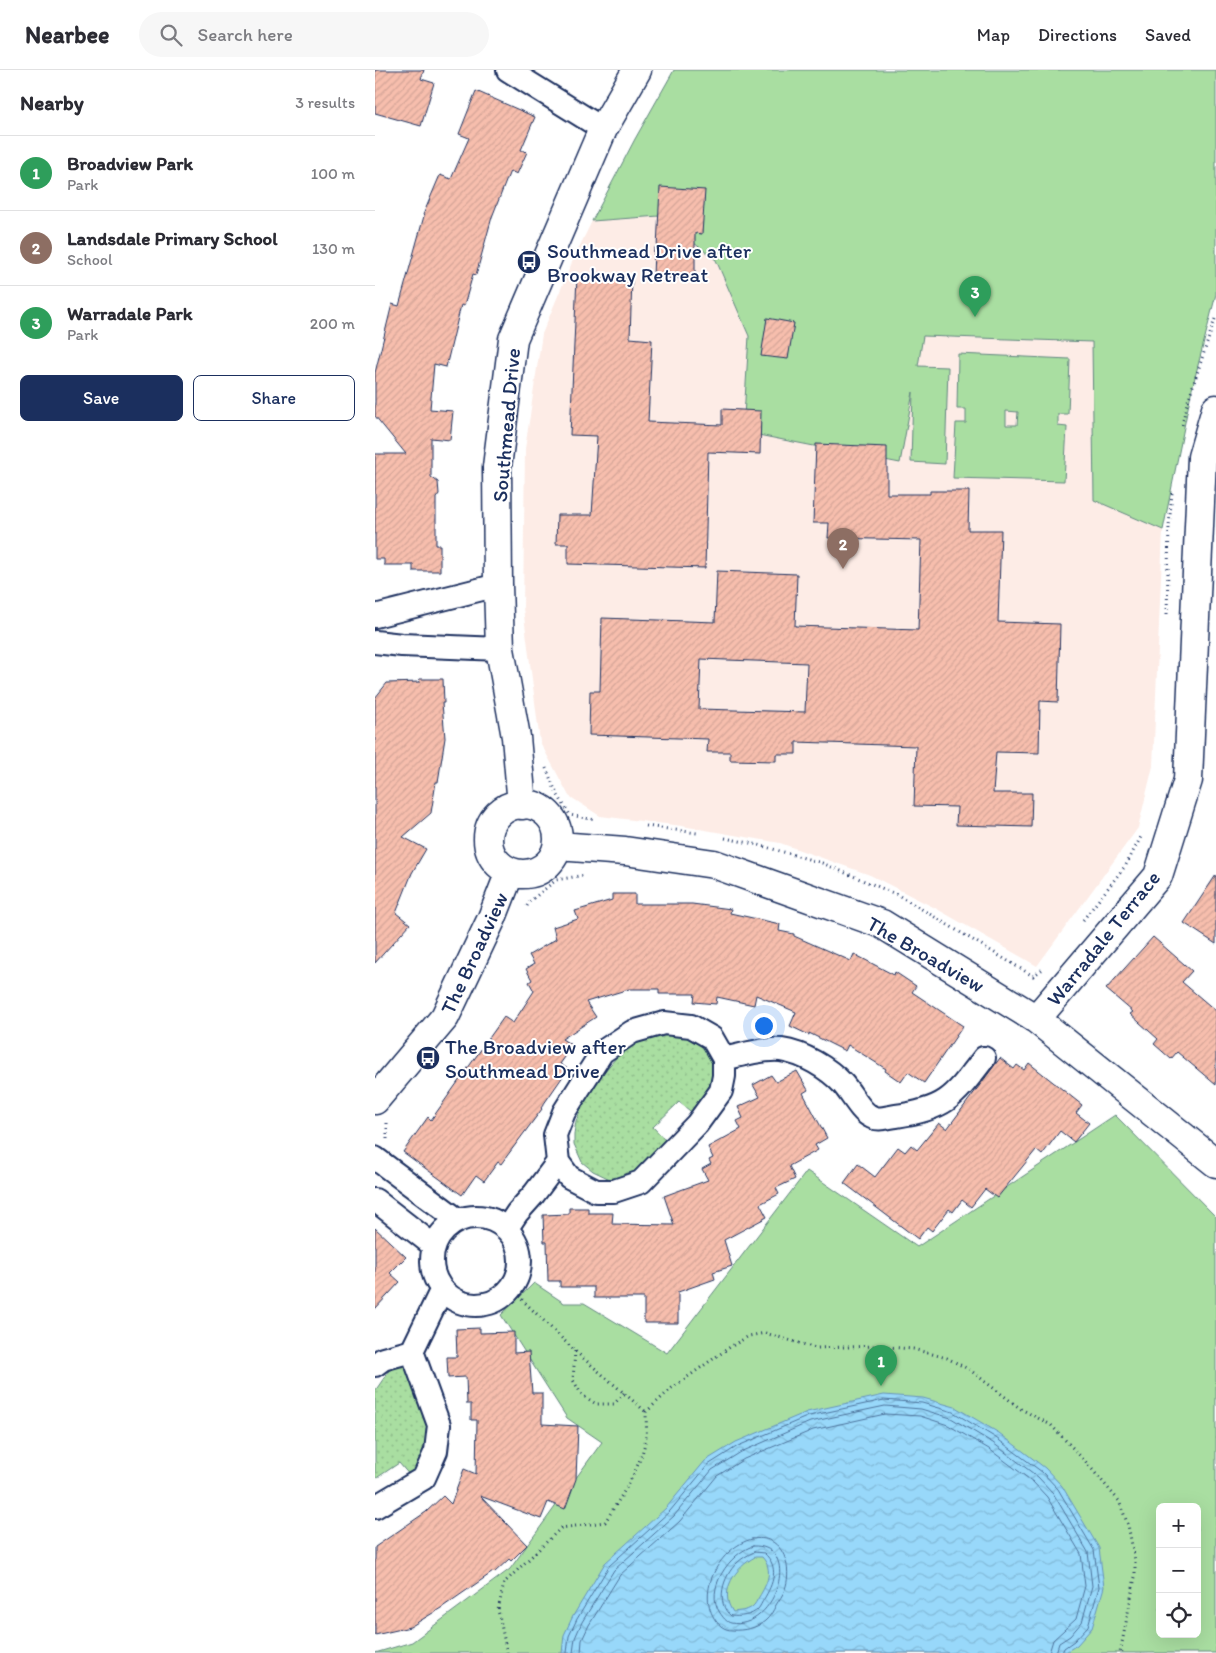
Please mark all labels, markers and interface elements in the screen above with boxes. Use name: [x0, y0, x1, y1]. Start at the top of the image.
search box: [139, 12, 489, 57]
text: Nearbee: [25, 20, 109, 49]
icon: search: [157, 21, 185, 49]
text: Search here: [197, 23, 293, 46]
text: Map: [977, 24, 1010, 46]
text: Directions: [1038, 24, 1117, 46]
text: Saved: [1145, 24, 1191, 46]
text: Nearby: [20, 90, 84, 115]
text: 3 results: [295, 93, 355, 112]
text: Broadview Park: [67, 152, 193, 175]
text: 1: [32, 164, 40, 183]
text: 100 m: [311, 164, 355, 183]
text: Park: [67, 175, 98, 194]
text: Landsdale Primary School: [67, 227, 278, 250]
place label: Southmead Drive after Brookway Retreat: [547, 238, 752, 287]
text: 2: [32, 239, 40, 258]
text: 130 m: [312, 239, 355, 258]
bus stop icon: Southmead Drive after Brookway Retreat: [516, 249, 542, 275]
text: School: [67, 250, 113, 269]
pin: 3: [959, 276, 991, 317]
text: Warradale Park: [67, 302, 193, 325]
text: 3: [32, 314, 40, 333]
text: 200 m: [310, 314, 355, 333]
text: Park: [67, 325, 98, 344]
street label: Southmead Drive: [487, 347, 525, 503]
button: Save: [20, 375, 183, 421]
button: Share: [193, 375, 355, 421]
pin: 2: [827, 528, 859, 569]
street label: Warradale Terrace: [1041, 865, 1165, 1011]
street label: The Broadview: [435, 888, 513, 1018]
street label: The Broadview: [863, 910, 989, 998]
your location: [751, 1013, 777, 1039]
place label: The Broadview after Southmead Drive: [445, 1034, 626, 1083]
bus stop icon: The Broadview after Southmead Drive: [415, 1045, 441, 1071]
pin: 1: [865, 1345, 897, 1386]
map controls: [1156, 1503, 1201, 1638]
button: +: [1156, 1503, 1201, 1548]
button: −: [1156, 1548, 1201, 1593]
button: locate: [1156, 1593, 1201, 1638]

